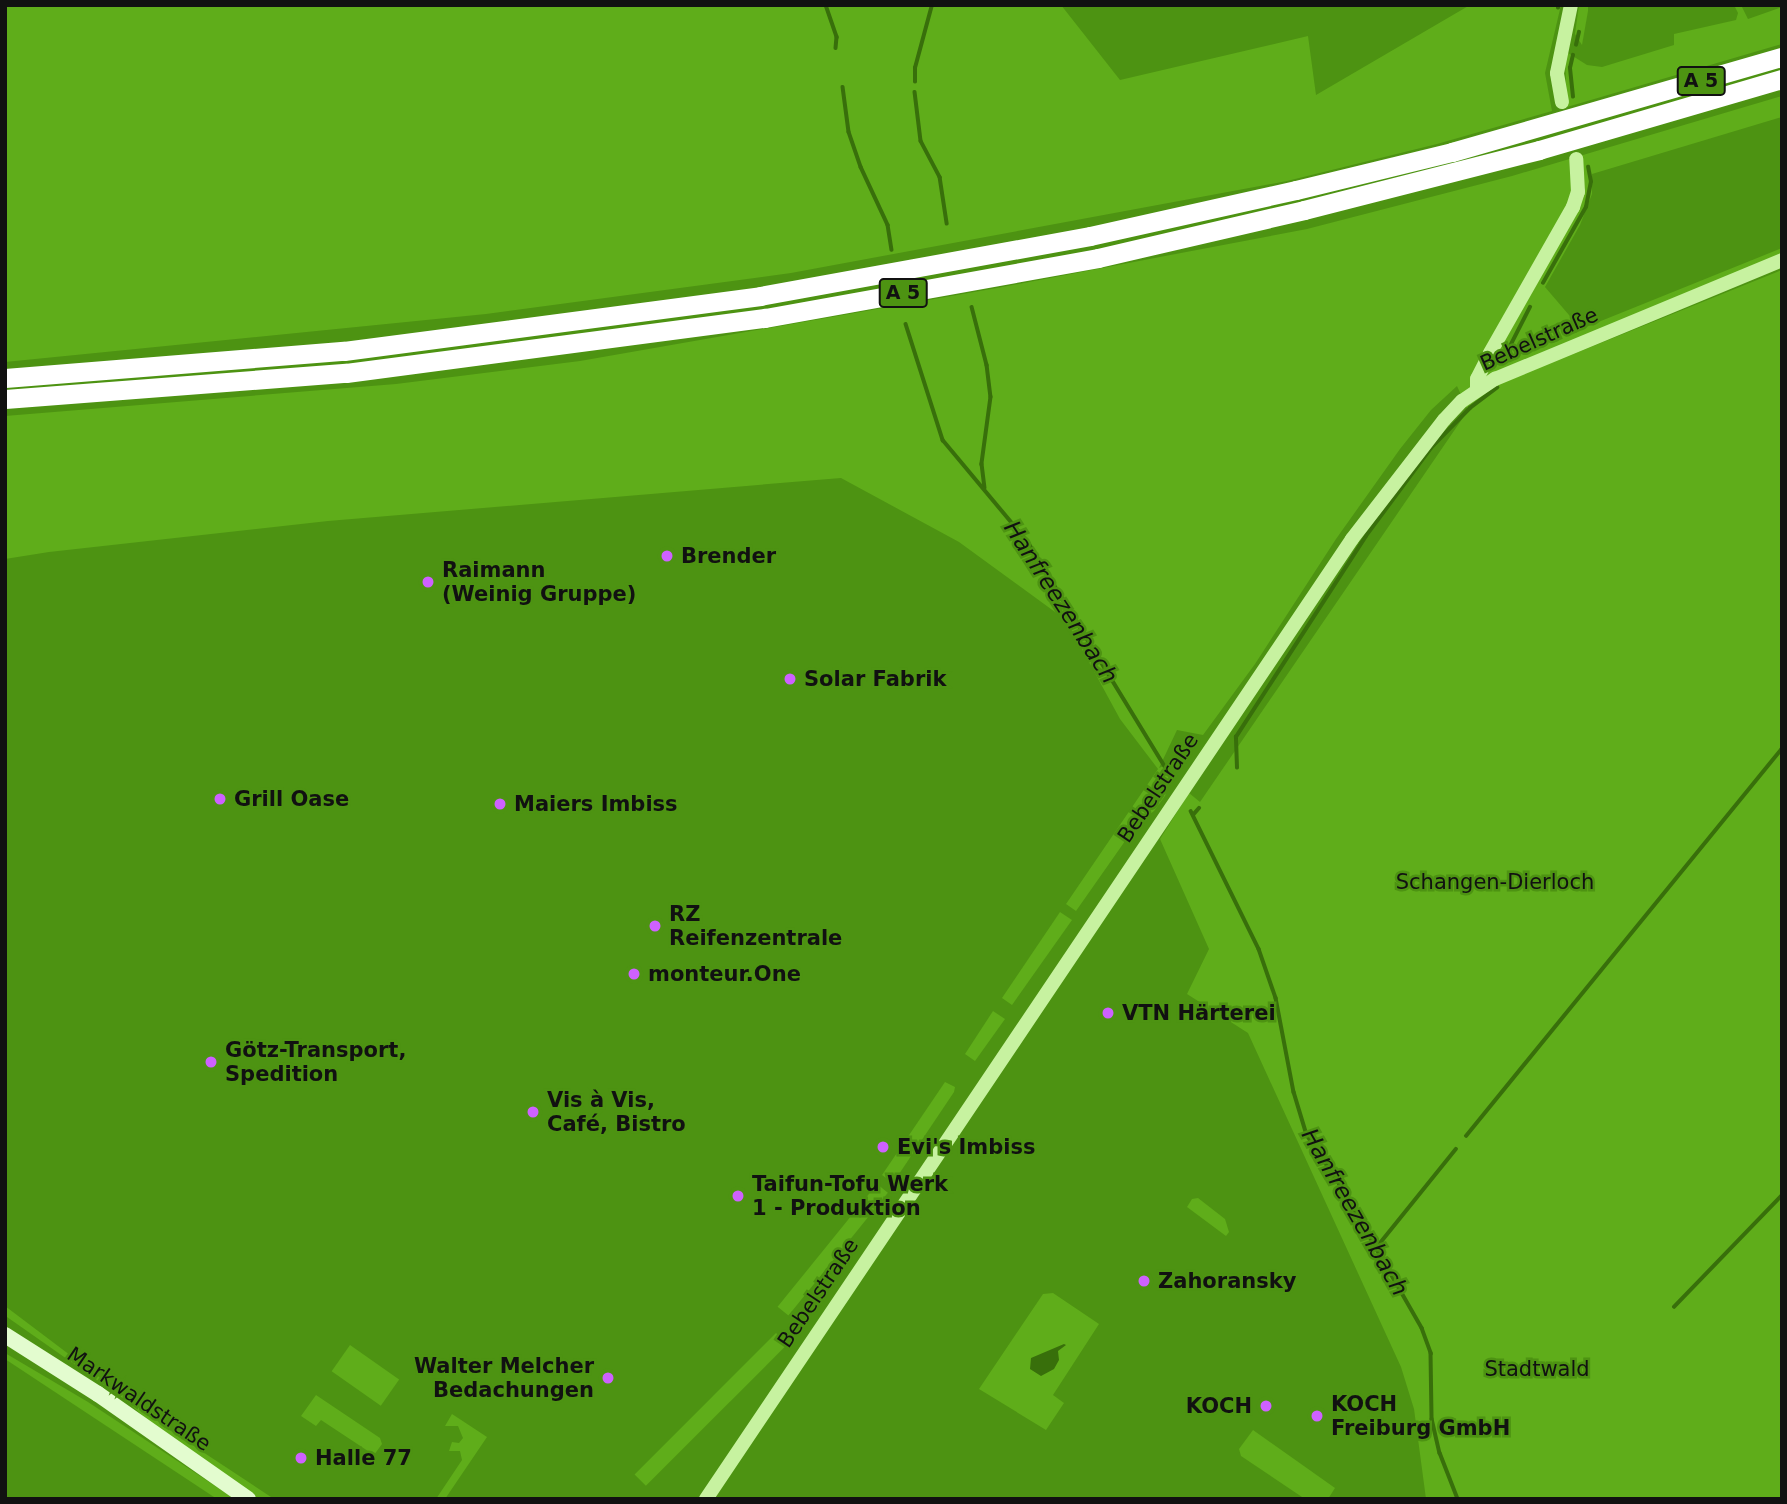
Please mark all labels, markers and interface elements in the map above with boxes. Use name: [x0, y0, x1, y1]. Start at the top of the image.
road number: A 5: [1676, 66, 1726, 96]
road number: A 5: [878, 278, 928, 308]
street label: Bebelstraße: [1476, 302, 1602, 376]
water label: Hanfreezenbach: [998, 515, 1124, 689]
place label: Brender: [681, 543, 776, 569]
marker: Brender: [659, 548, 675, 564]
place label: Raimann (Weinig Gruppe): [442, 557, 636, 607]
marker: Raimann (Weinig Gruppe): [420, 574, 436, 590]
place label: Solar Fabrik: [804, 666, 946, 692]
marker: Solar Fabrik: [782, 671, 798, 687]
street label: Bebelstraße: [1112, 729, 1204, 847]
place label: Grill Oase: [234, 786, 349, 812]
marker: Grill Oase: [212, 791, 228, 807]
place label: Maiers Imbiss: [514, 791, 678, 817]
marker: Maiers Imbiss: [492, 796, 508, 812]
park label: Schangen-Dierloch: [1396, 869, 1594, 895]
place label: RZ Reifenzentrale: [669, 901, 842, 951]
marker: RZ Reifenzentrale: [647, 918, 663, 934]
place label: monteur.One: [648, 961, 801, 987]
marker: monteur.One: [626, 966, 642, 982]
place label: VTN Härterei: [1122, 1000, 1276, 1026]
marker: VTN Härterei: [1100, 1005, 1116, 1021]
place label: Götz-Transport, Spedition: [225, 1037, 406, 1087]
marker: Götz-Transport, Spedition: [203, 1054, 219, 1070]
place label: Vis à Vis, Café, Bistro: [547, 1087, 686, 1137]
marker: Vis à Vis, Café, Bistro: [525, 1104, 541, 1120]
water label: Hanfreezenbach: [1296, 1123, 1414, 1301]
place label: Evi's Imbiss: [897, 1134, 1035, 1160]
marker: Evi's Imbiss: [875, 1139, 891, 1155]
place label: Taifun-Tofu Werk 1 - Produktion: [752, 1171, 948, 1221]
marker: Taifun-Tofu Werk 1 - Produktion: [730, 1188, 746, 1204]
street label: Bebelstraße: [772, 1234, 864, 1352]
place label: Zahoransky: [1158, 1268, 1296, 1294]
marker: Zahoransky: [1136, 1273, 1152, 1289]
street label: Markwaldstraße: [62, 1342, 216, 1456]
place label: Walter Melcher Bedachungen: [414, 1353, 594, 1403]
park label: Stadtwald: [1484, 1356, 1590, 1382]
marker: Walter Melcher Bedachungen: [600, 1370, 616, 1386]
place label: KOCH Freiburg GmbH: [1331, 1391, 1510, 1441]
place label: KOCH: [1186, 1393, 1252, 1419]
marker: KOCH: [1258, 1398, 1274, 1414]
marker: KOCH Freiburg GmbH: [1309, 1408, 1325, 1424]
place label: Halle 77: [315, 1445, 412, 1471]
marker: Halle 77: [293, 1450, 309, 1466]

